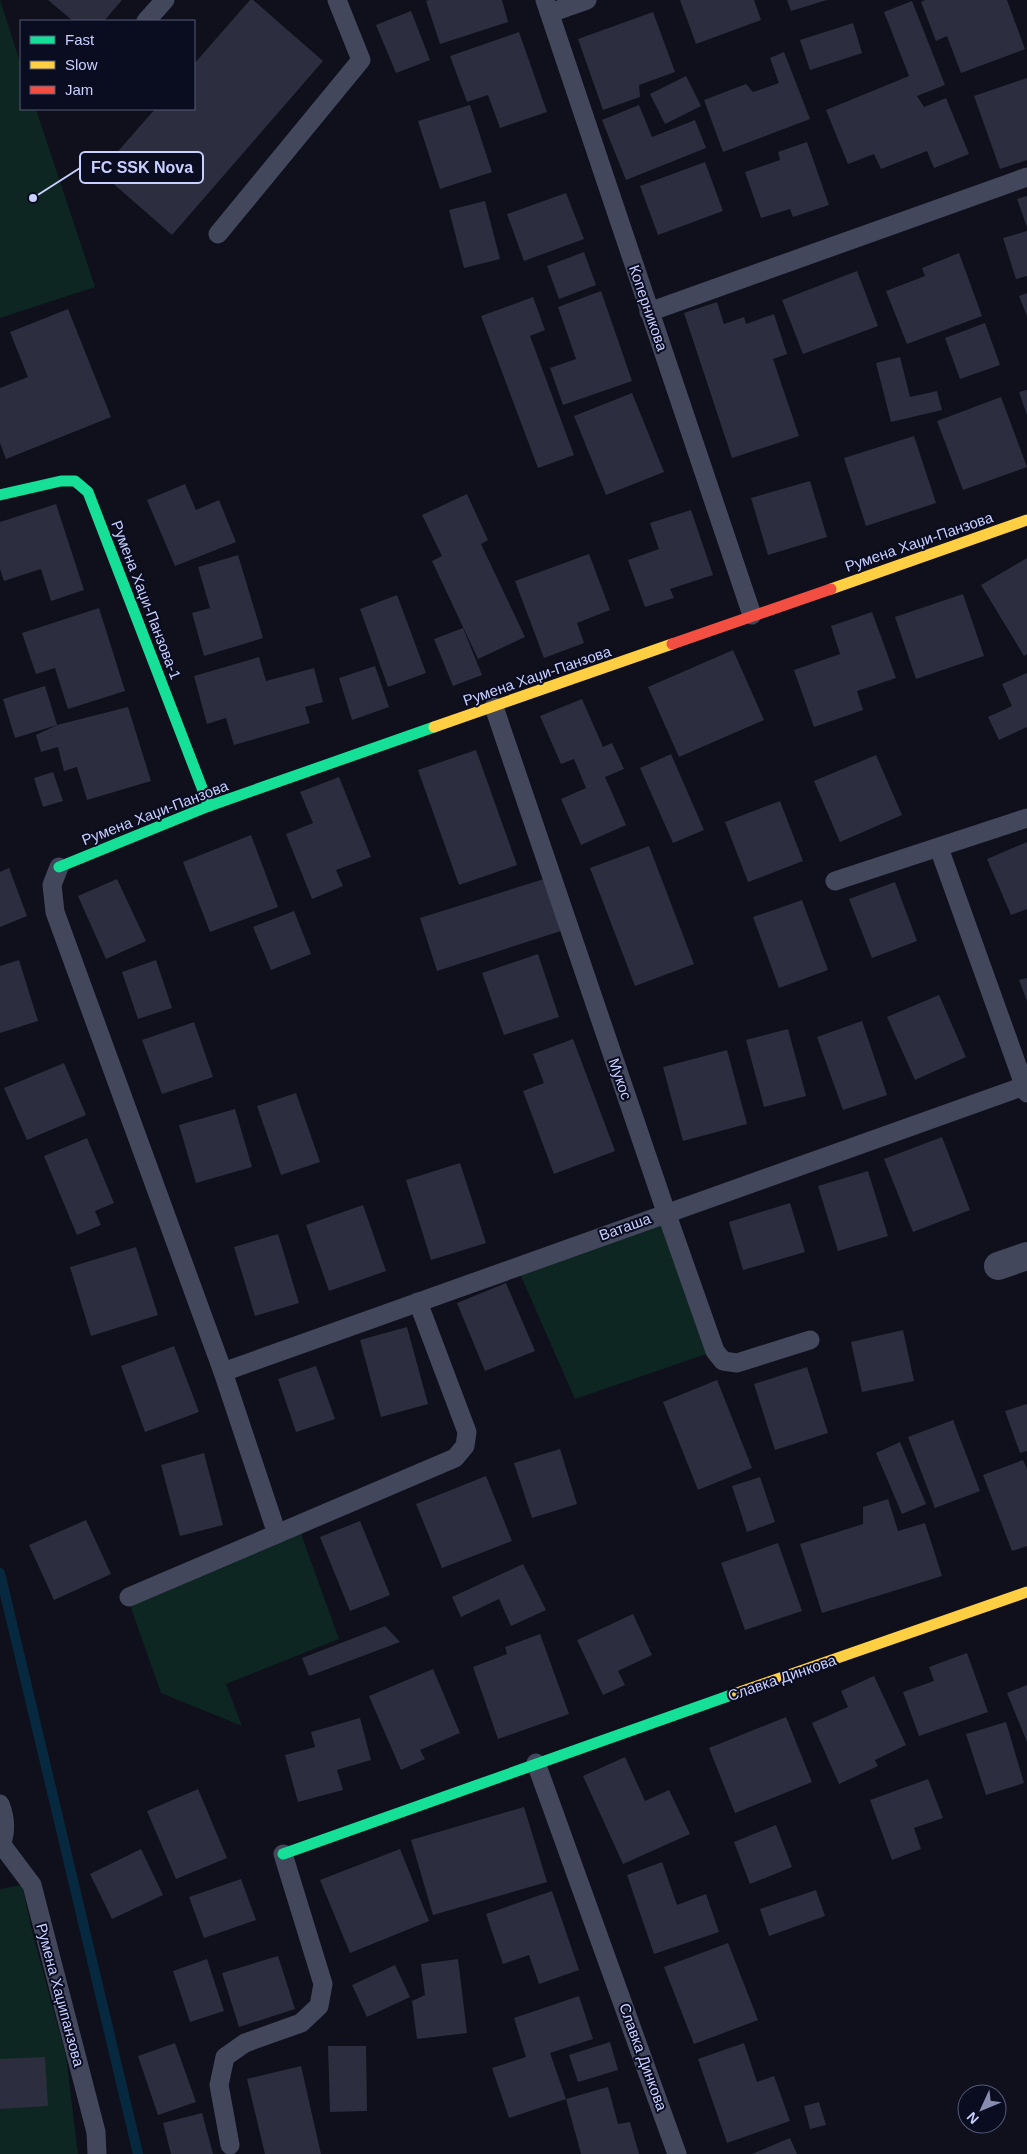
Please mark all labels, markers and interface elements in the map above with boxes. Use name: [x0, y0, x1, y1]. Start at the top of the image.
legend: [20, 20, 195, 110]
text: Fast: [65, 31, 95, 48]
text: Slow: [65, 56, 98, 73]
text: Jam: [65, 81, 93, 98]
callout: FC SSK Nova: [80, 152, 203, 183]
text: FC SSK Nova: [91, 159, 193, 176]
street label: Коперникова: [626, 263, 671, 354]
street label: Румена Хаџи-Панзова: [843, 508, 996, 575]
street label: Румена Хаџи-Панзова-1: [108, 518, 185, 682]
street label: Румена Хаџи-Панзова: [461, 642, 614, 709]
street label: Румена Хаџи-Панзова: [79, 777, 231, 848]
street label: Мукос: [605, 1056, 636, 1102]
street label: Ваташа: [597, 1209, 653, 1244]
street label: Славка Динкова: [725, 1651, 839, 1704]
street label: Румена Хаџипанзова: [33, 1921, 88, 2069]
street label: Славка Динкова: [616, 2001, 671, 2114]
north arrow: [957, 2084, 1007, 2134]
text: N: [963, 2109, 982, 2127]

